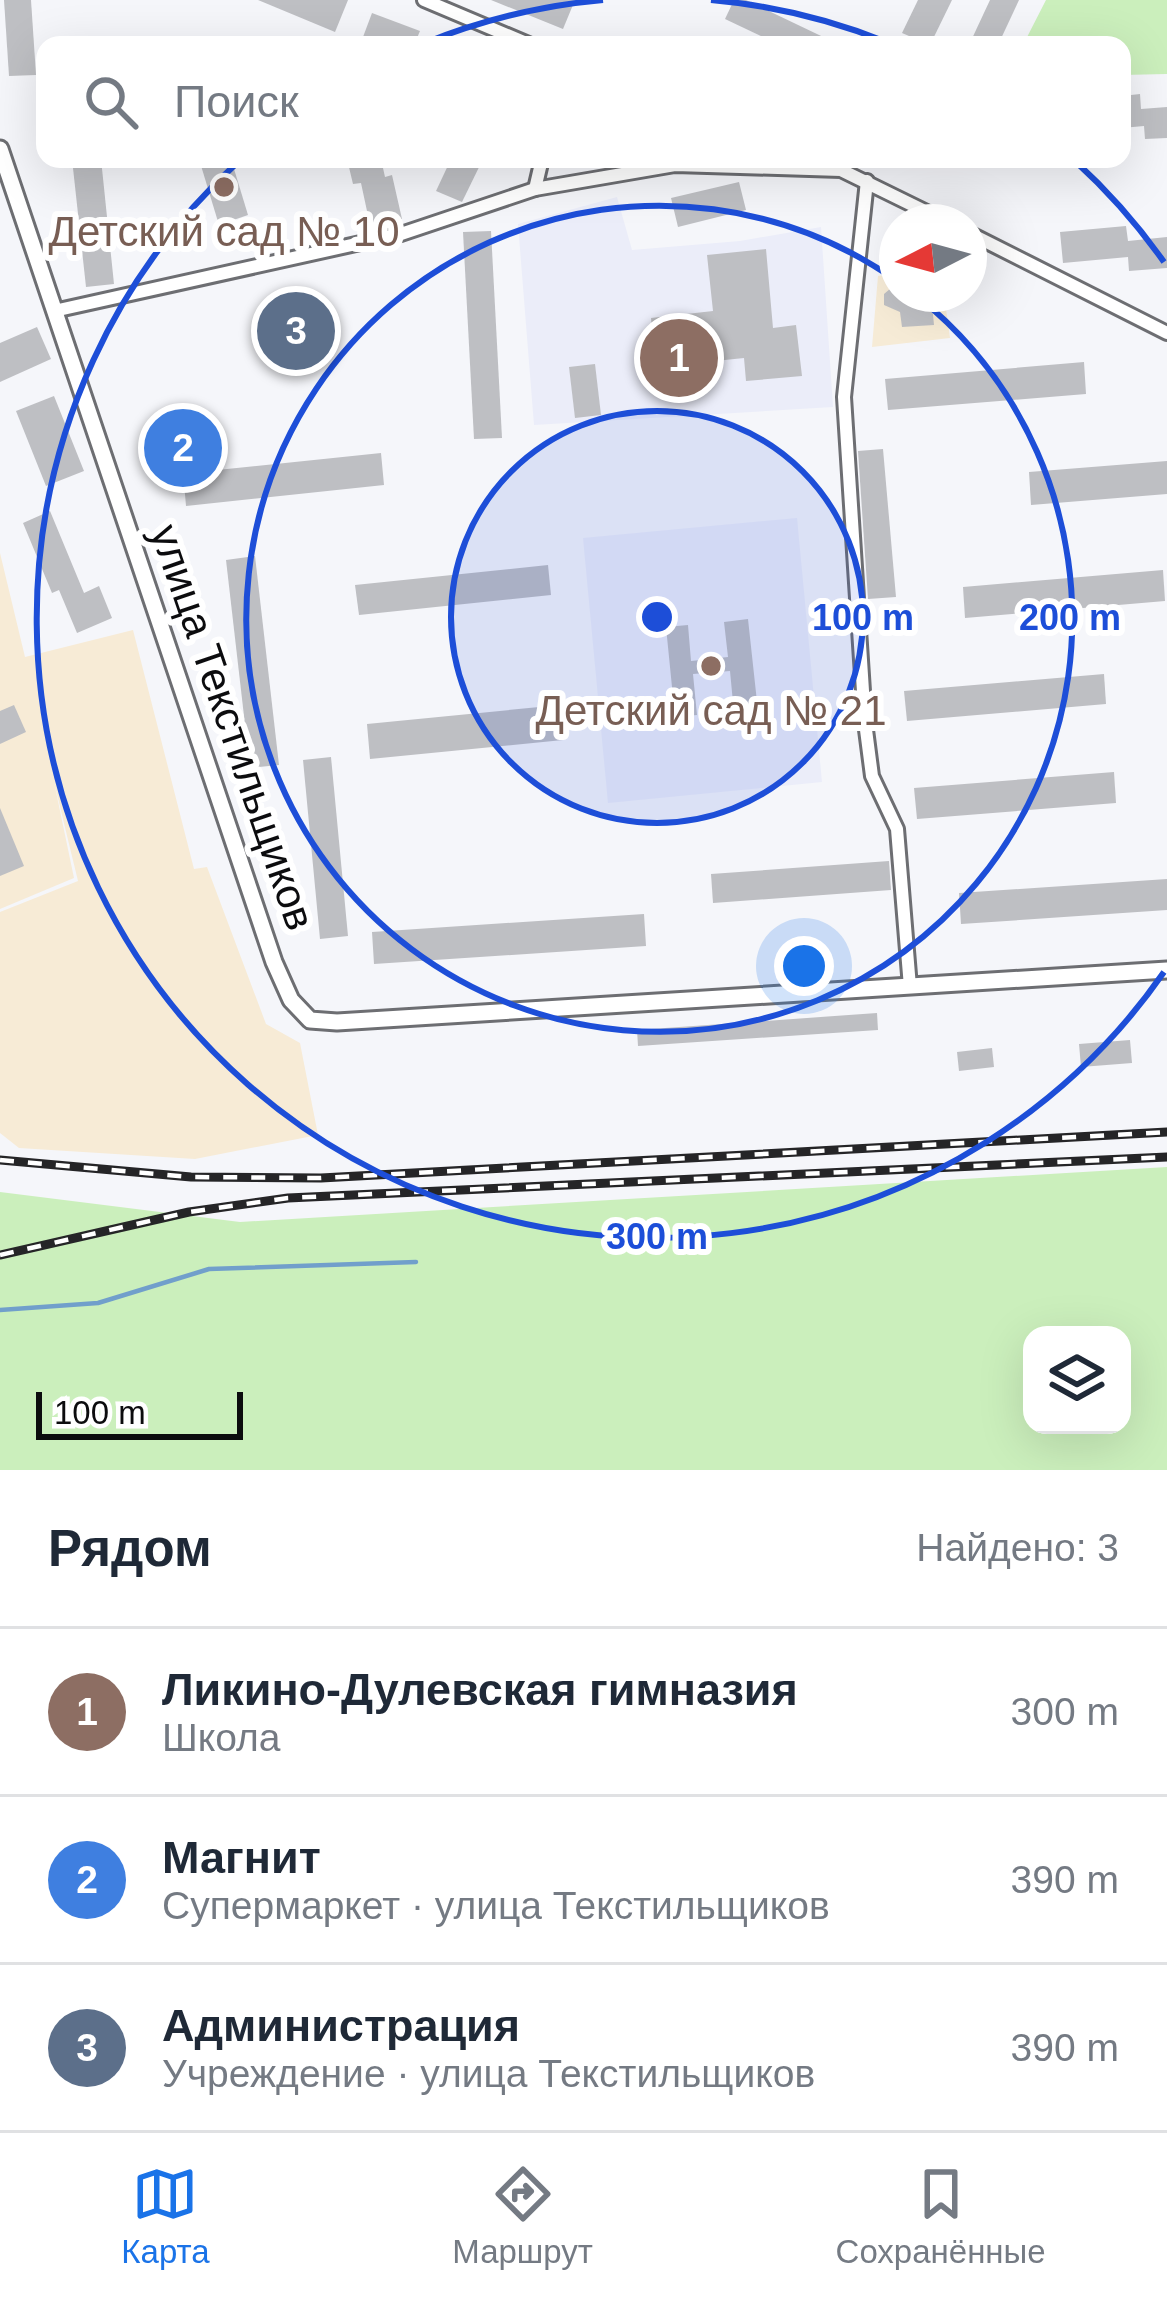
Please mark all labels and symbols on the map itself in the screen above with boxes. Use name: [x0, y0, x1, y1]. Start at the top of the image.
marker: Детский сад № 10: [211, 174, 237, 200]
north arrow: [879, 204, 987, 312]
place label: Детский сад № 10: [48, 208, 400, 255]
pin: 3: [257, 286, 335, 376]
pin: 1: [640, 313, 718, 403]
pin: 2: [144, 403, 222, 493]
street label: улица Текстильщиков: [142, 518, 324, 936]
centre of rings: [636, 596, 678, 638]
text: 100 m: [812, 597, 914, 638]
text: 200 m: [1019, 597, 1121, 638]
marker: Детский сад № 21: [698, 653, 724, 679]
place label: Детский сад № 21: [535, 687, 887, 734]
your location: [774, 936, 834, 996]
text: 300 m: [606, 1216, 708, 1257]
scale bar: [36, 1386, 243, 1439]

